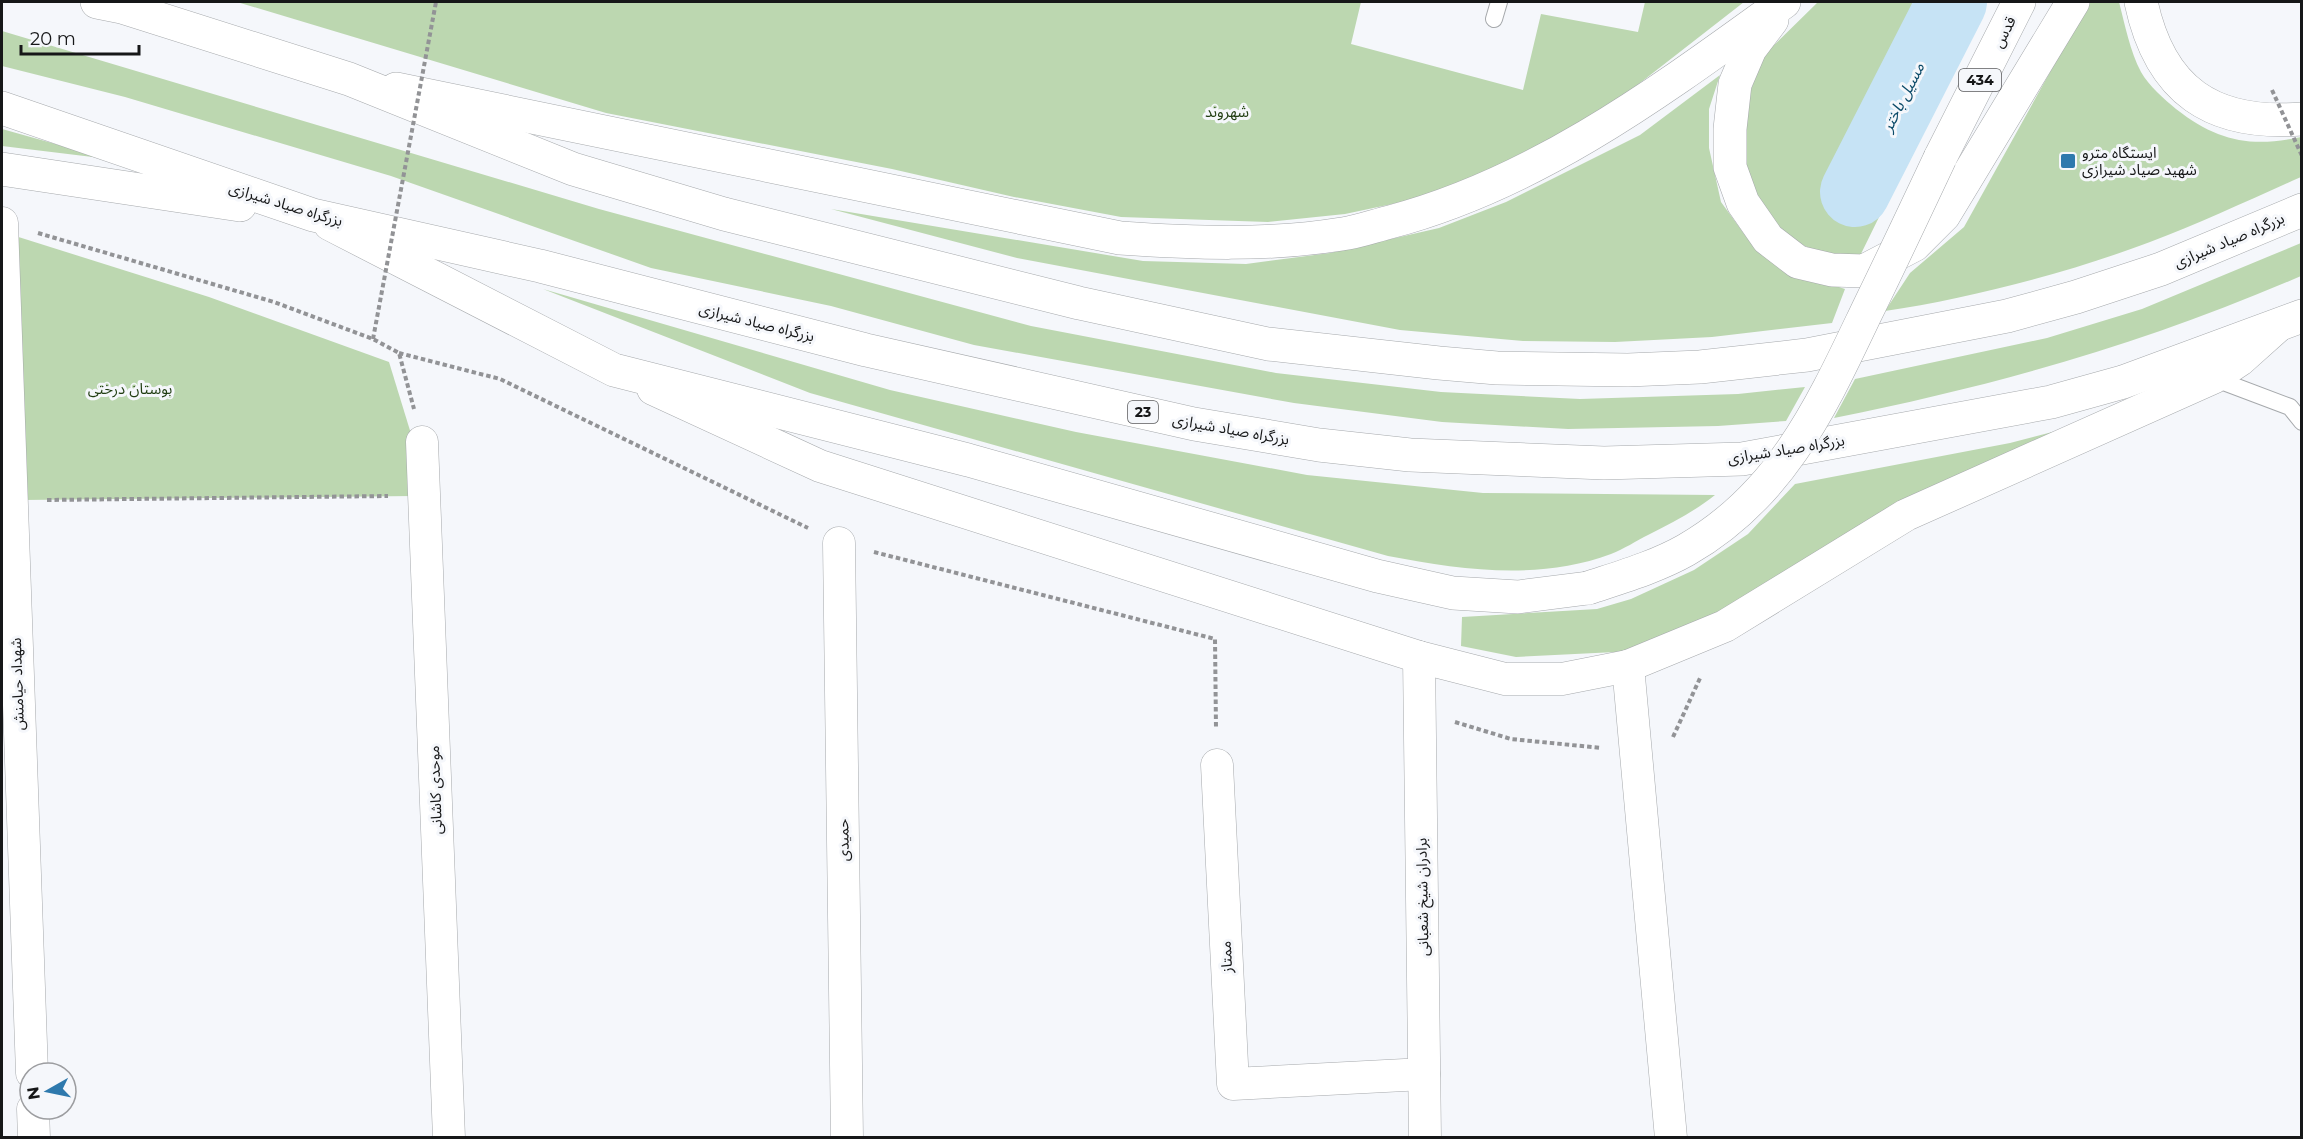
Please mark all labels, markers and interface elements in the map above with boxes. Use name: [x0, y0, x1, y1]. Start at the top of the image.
street label: قدس: [1988, 13, 2020, 51]
scale bar: [21, 18, 140, 56]
text: 20 m: [30, 28, 76, 50]
water label: مسیل باختر: [1877, 59, 1929, 136]
road number: 434: [1959, 69, 2001, 91]
park label: شهروند: [1205, 102, 1249, 121]
place label: ایستگاه مترو شهید صیاد شیرازی: [2082, 143, 2197, 179]
marker: ایستگاه مترو شهید صیاد شیرازی: [2059, 152, 2077, 170]
street label: بزرگراه صیاد شیرازی: [227, 178, 345, 230]
street label: بزرگراه صیاد شیرازی: [2171, 208, 2287, 272]
street label: بزرگراه صیاد شیرازی: [697, 298, 817, 346]
park label: بوستان درختی: [88, 379, 172, 398]
road number: 23: [1128, 401, 1158, 423]
street label: بزرگراه صیاد شیرازی: [1171, 409, 1291, 449]
street label: بزرگراه صیاد شیرازی: [1726, 430, 1846, 468]
street label: شهداد حیامنش: [6, 637, 28, 731]
street label: موحدی کاشانی: [424, 745, 446, 835]
street label: حمیدی: [833, 818, 853, 861]
street label: برادران شیخ شعبانی: [1411, 838, 1436, 956]
street label: ممتاز: [1216, 941, 1236, 974]
north arrow: [18, 1061, 78, 1121]
text: N: [23, 1085, 44, 1101]

